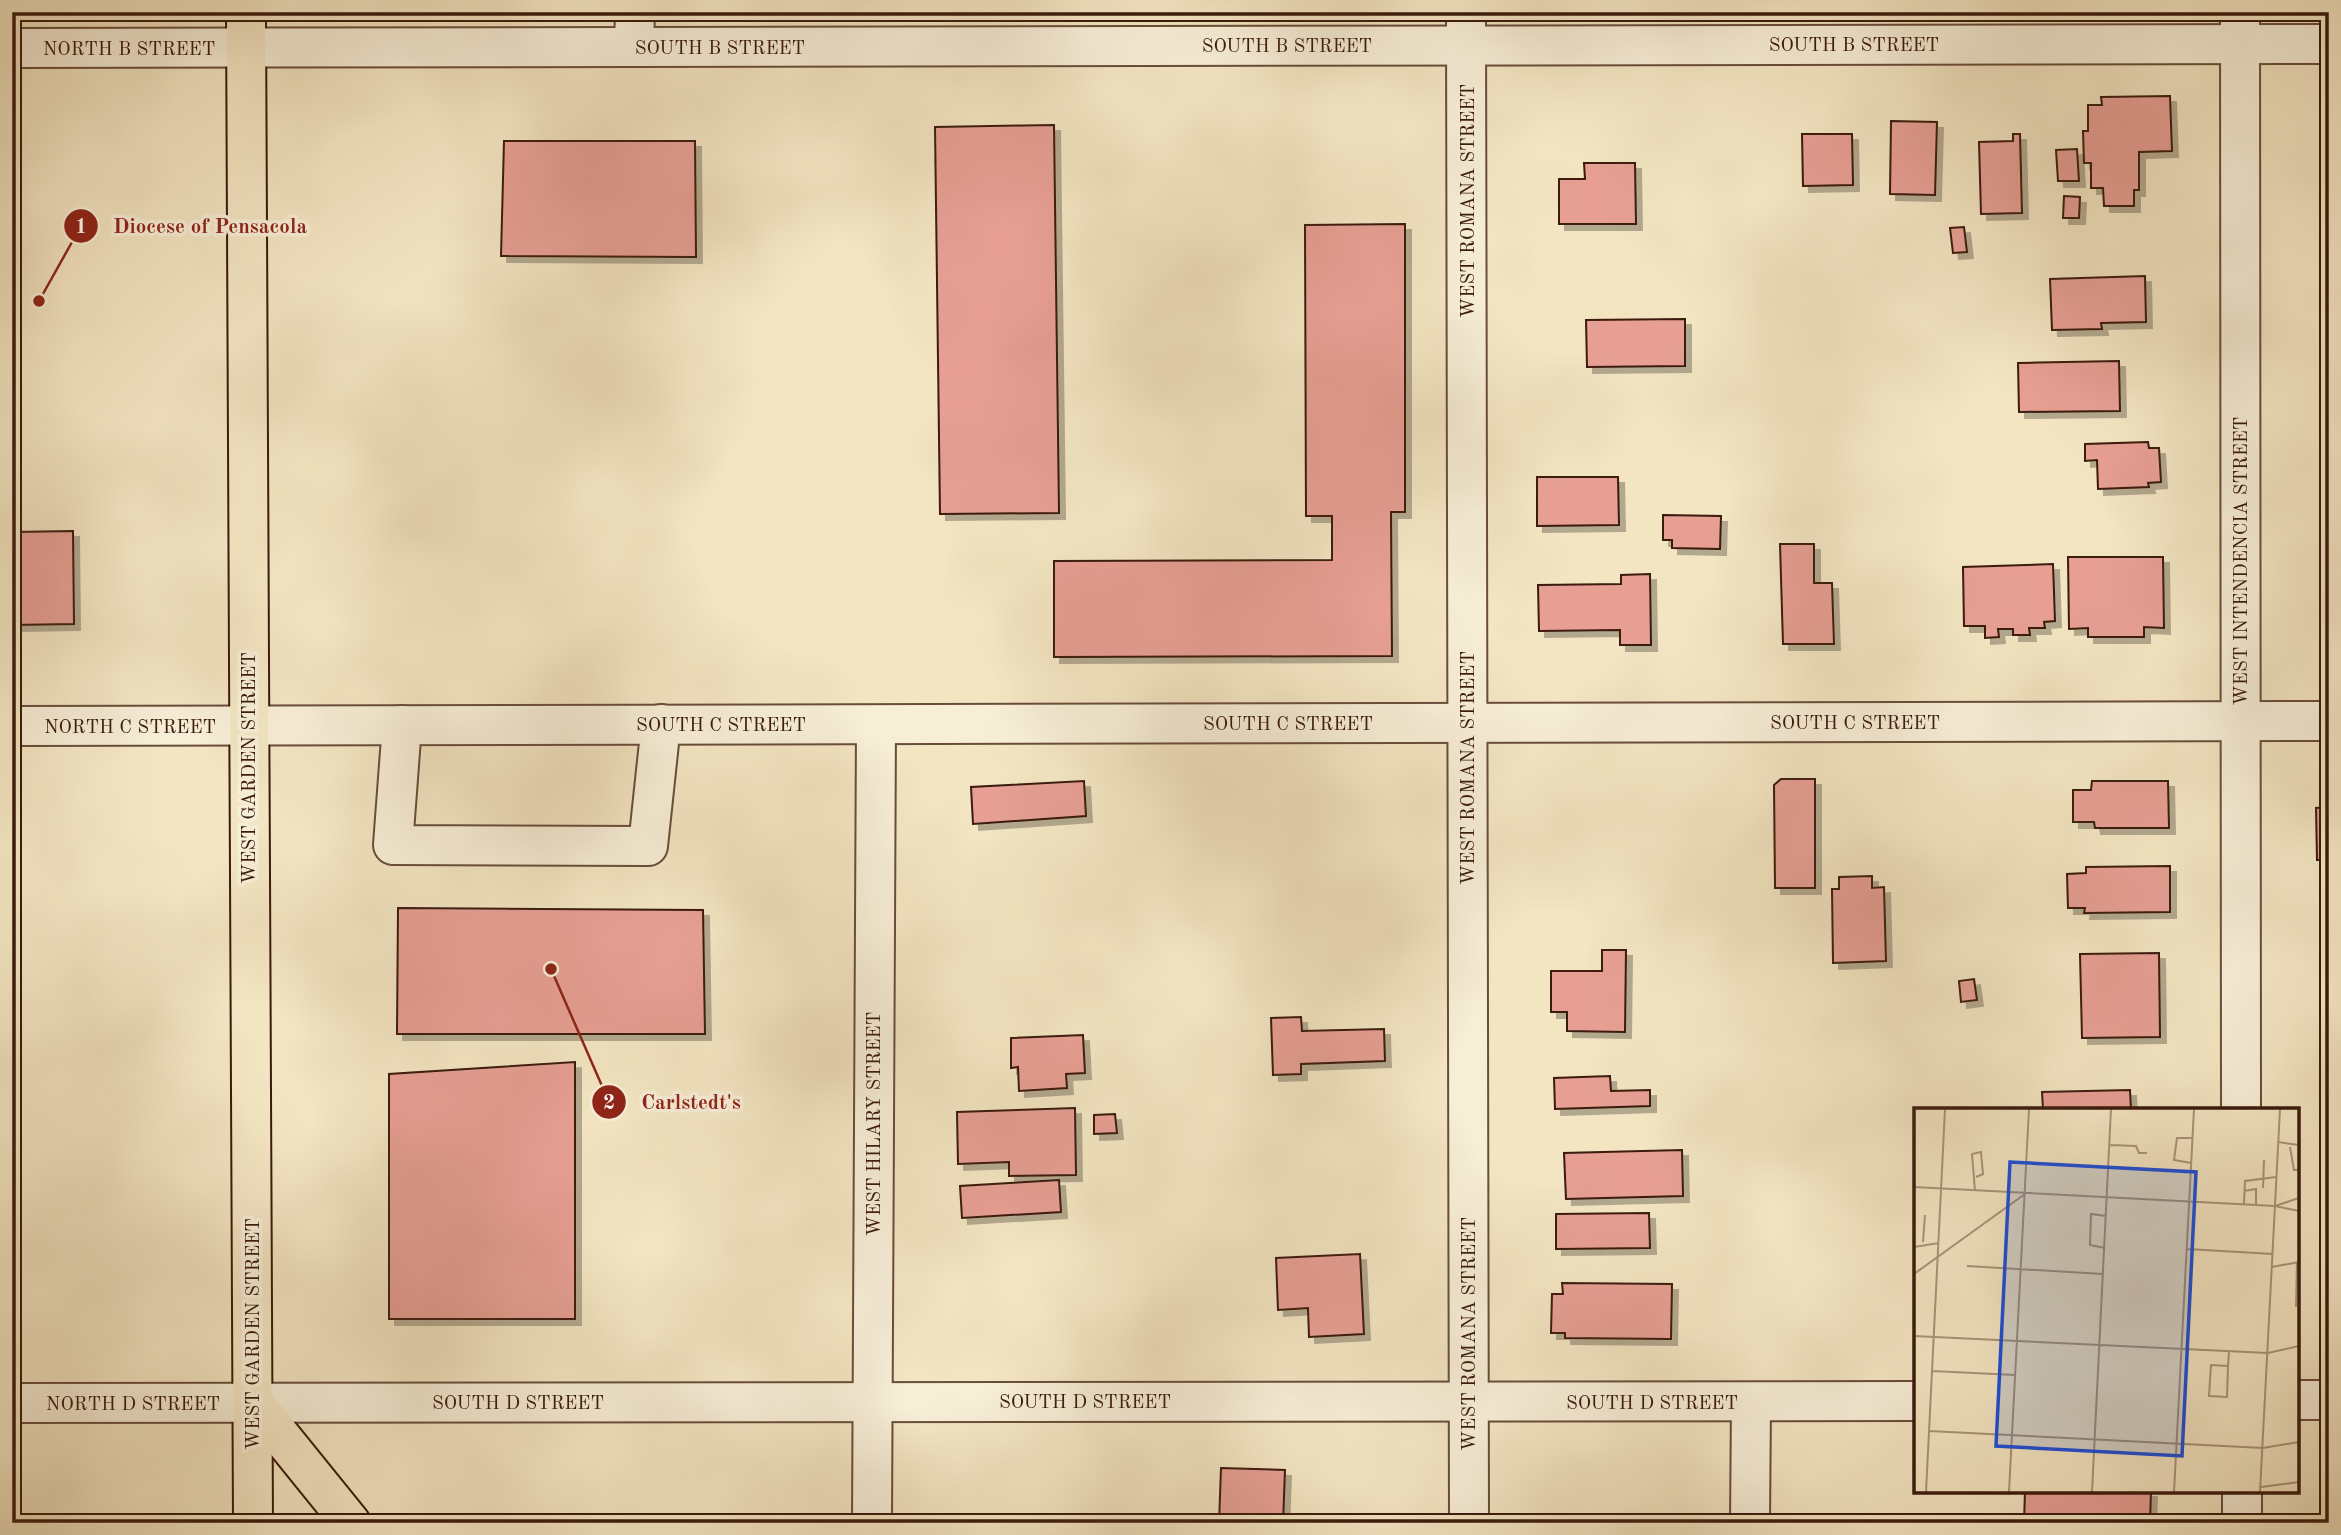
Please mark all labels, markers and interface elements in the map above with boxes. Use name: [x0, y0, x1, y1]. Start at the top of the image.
street label: SOUTH B STREET: [1769, 37, 1939, 56]
street label: SOUTH B STREET: [1202, 38, 1372, 57]
street label: SOUTH B STREET: [635, 40, 805, 59]
street label: NORTH B STREET: [43, 41, 215, 60]
street label: WEST ROMANA STREET: [1460, 84, 1479, 318]
callout: Diocese of Pensacola: [64, 205, 321, 247]
text: 1: [75, 217, 87, 238]
text: Diocese of Pensacola: [113, 217, 307, 238]
street label: WEST INTENDENCIA STREET: [2233, 417, 2252, 705]
street label: WEST ROMANA STREET: [1460, 651, 1479, 885]
street label: WEST GARDEN STREET: [241, 652, 260, 884]
street label: SOUTH C STREET: [1770, 715, 1940, 734]
street label: SOUTH C STREET: [1203, 716, 1373, 735]
street label: SOUTH C STREET: [636, 717, 806, 736]
street label: NORTH C STREET: [44, 719, 216, 738]
street label: WEST HILARY STREET: [866, 1012, 885, 1236]
callout: Carlstedt's: [592, 1081, 755, 1123]
text: 2: [603, 1093, 615, 1114]
text: Carlstedt's: [641, 1093, 741, 1114]
inset map: [1914, 1108, 2299, 1493]
street label: WEST ROMANA STREET: [1461, 1217, 1480, 1451]
street label: WEST GARDEN STREET: [245, 1218, 264, 1450]
street label: SOUTH D STREET: [999, 1394, 1171, 1413]
street label: SOUTH D STREET: [432, 1395, 604, 1414]
street label: SOUTH D STREET: [1566, 1395, 1738, 1414]
street label: NORTH D STREET: [46, 1396, 220, 1415]

